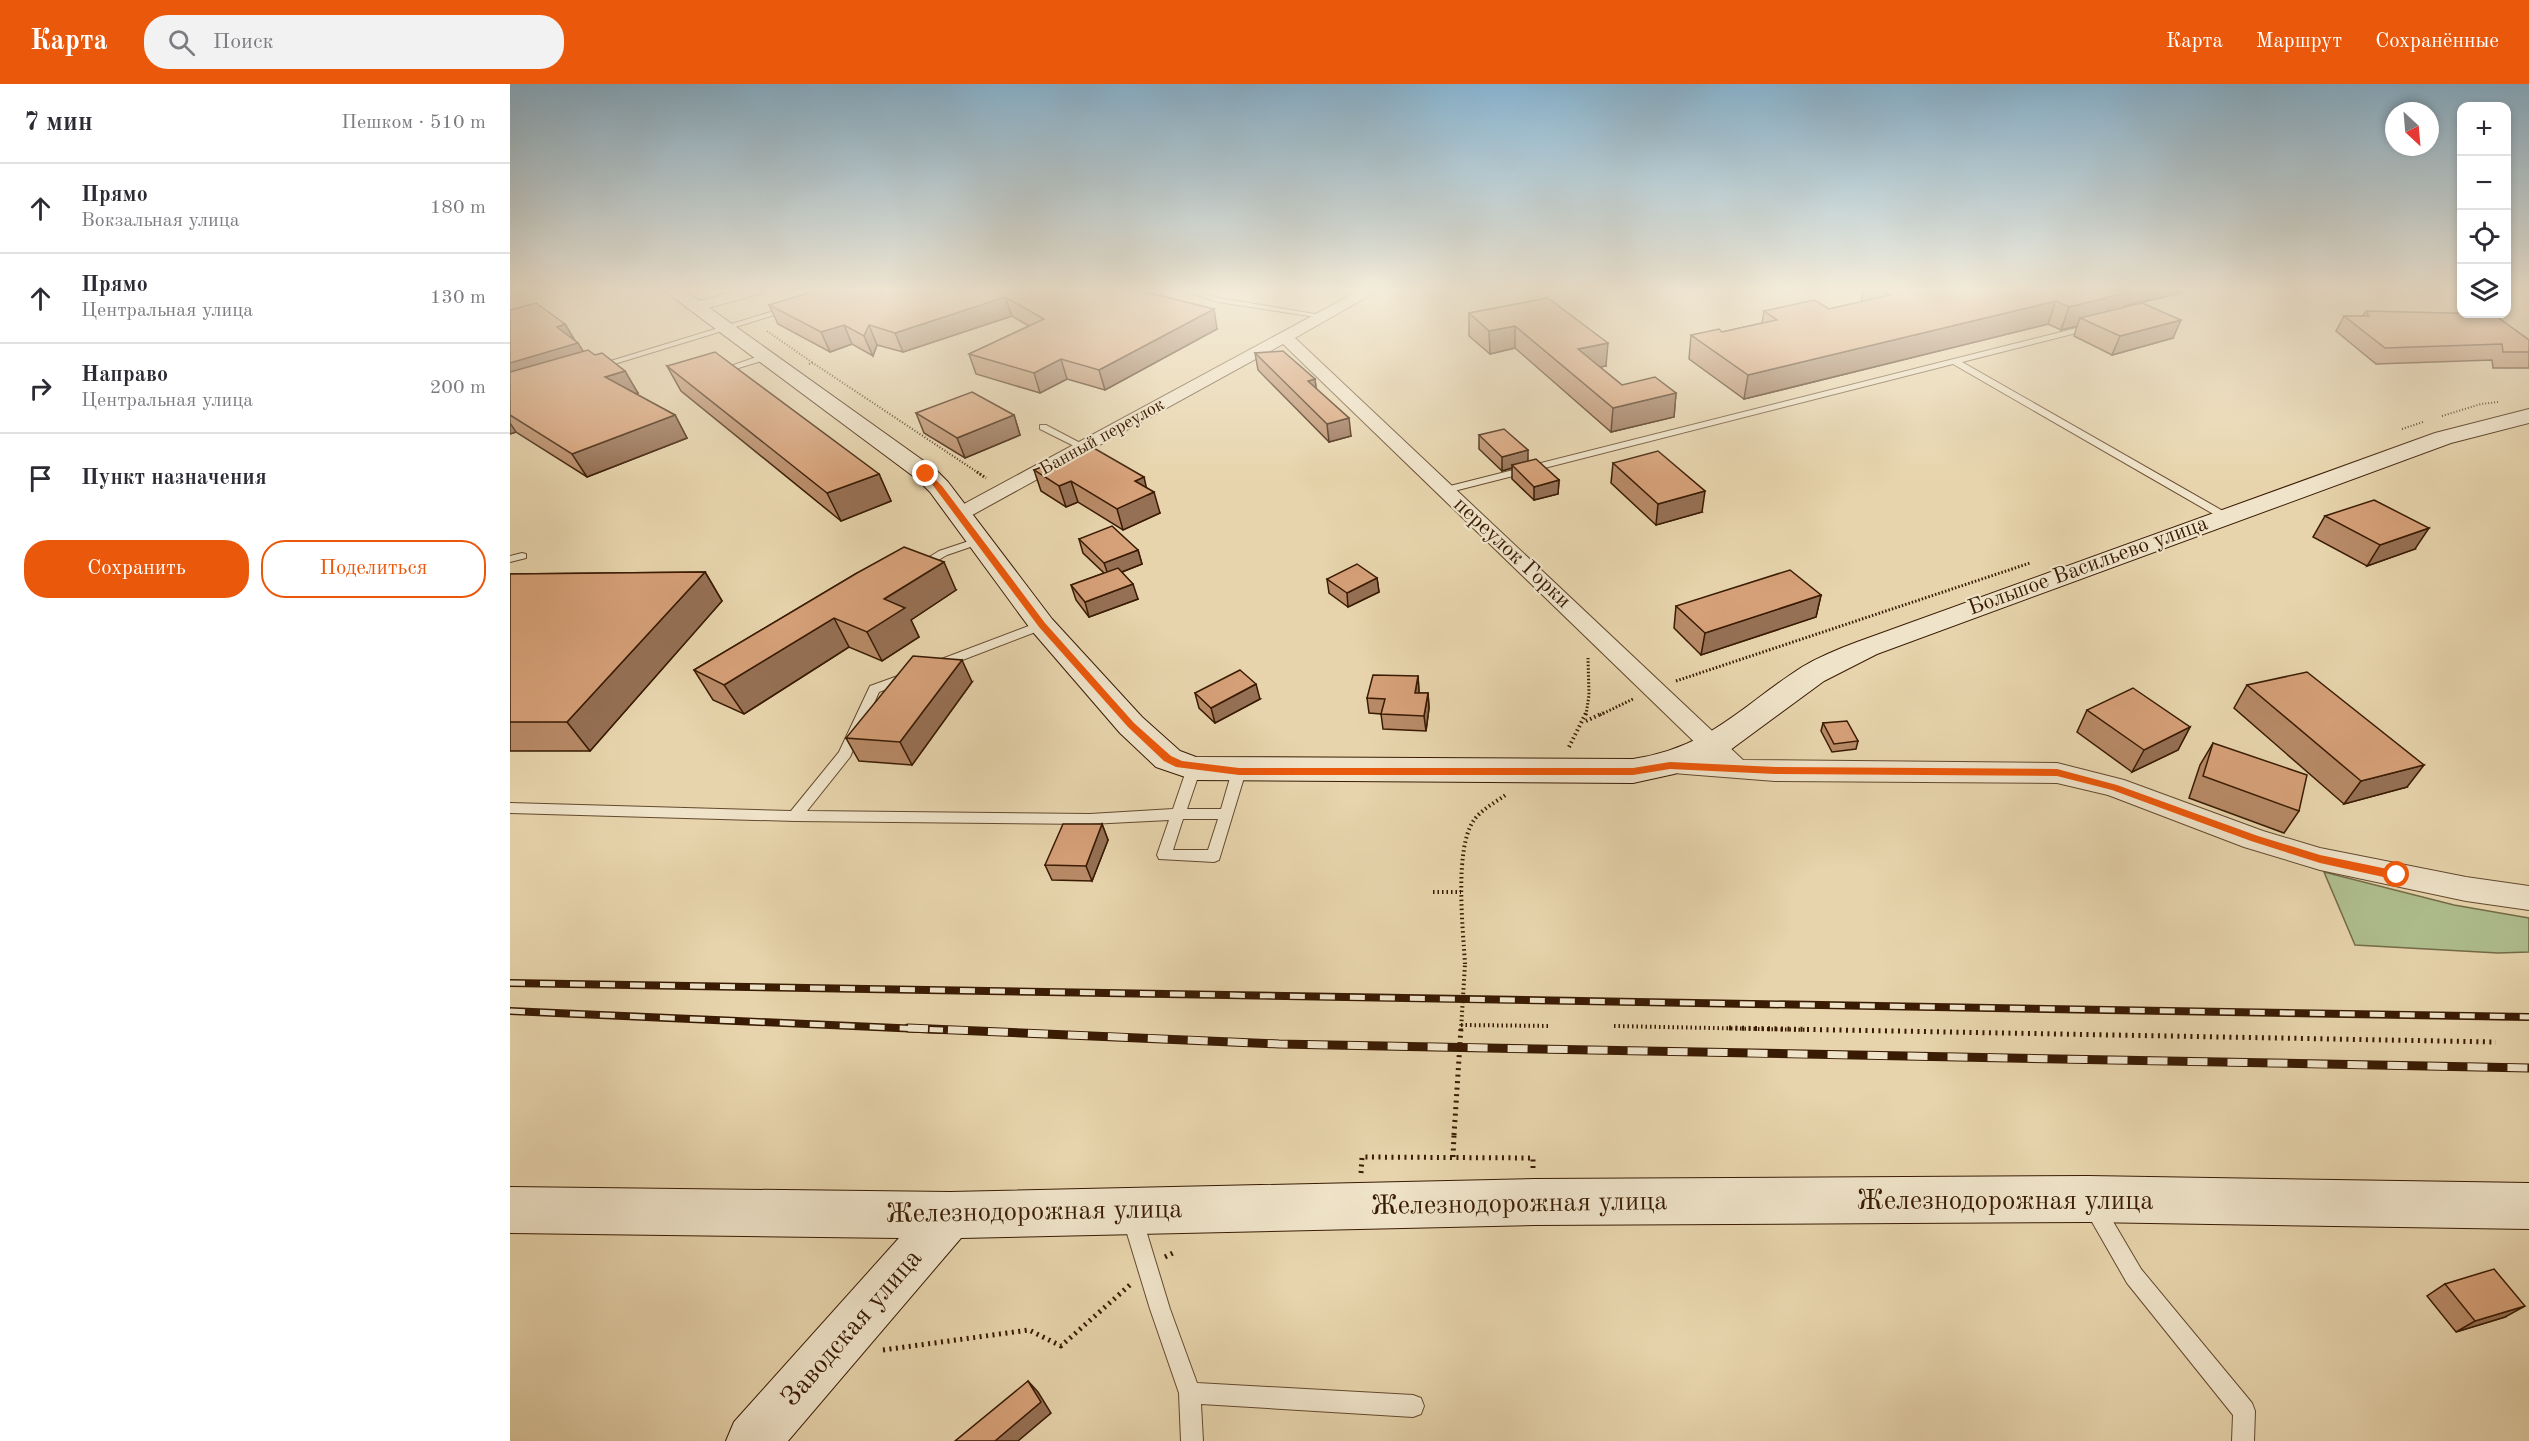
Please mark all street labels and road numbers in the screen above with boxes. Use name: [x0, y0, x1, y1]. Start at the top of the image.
street label: Банный переулок: [1037, 395, 1167, 479]
street label: переулок Горки: [1449, 493, 1575, 613]
street label: Большое Васильево улица: [1965, 512, 2211, 620]
street label: Железнодорожная улица: [1370, 1188, 1668, 1220]
street label: Железнодорожная улица: [1857, 1188, 2154, 1215]
street label: Железнодорожная улица: [885, 1196, 1183, 1228]
street label: Заводская улица: [777, 1244, 927, 1412]

